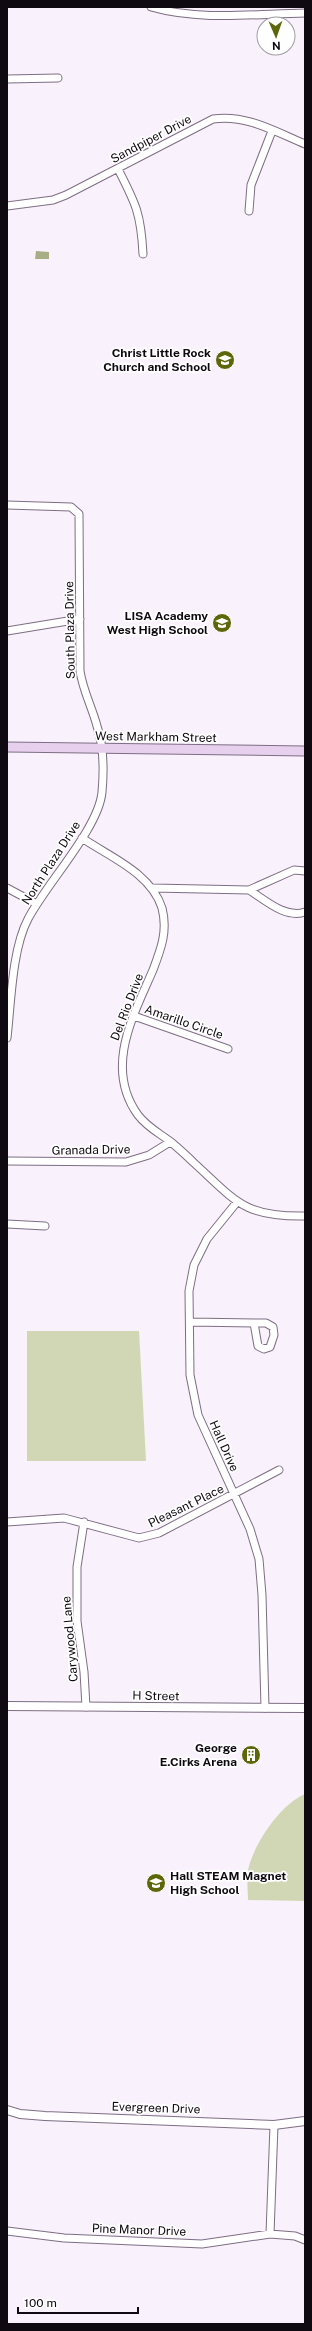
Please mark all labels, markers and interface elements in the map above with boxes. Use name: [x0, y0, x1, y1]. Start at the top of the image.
north arrow: [256, 16, 296, 56]
text: N: [272, 40, 281, 52]
street label: Sandpiper Drive: [108, 112, 194, 166]
place label: Christ Little Rock Church and School: [103, 346, 211, 374]
school or university icon: Christ Little Rock Church and School: [214, 349, 236, 371]
street label: South Plaza Drive: [62, 581, 78, 679]
place label: LISA Academy West High School: [107, 609, 208, 637]
school or university icon: LISA Academy West High School: [211, 612, 233, 634]
street label: West Markham Street: [95, 729, 217, 745]
street label: North Plaza Drive: [19, 818, 83, 907]
street label: Del Rio Drive: [108, 971, 146, 1043]
street label: Amarillo Circle: [143, 1002, 225, 1042]
street label: Granada Drive: [51, 1142, 131, 1158]
street label: Hall Drive: [207, 1418, 242, 1474]
street label: Pleasant Place: [146, 1482, 226, 1530]
street label: Carywood Lane: [59, 1595, 81, 1683]
street label: H Street: [132, 1689, 180, 1703]
place label: George E.Cirks Arena: [160, 1741, 237, 1769]
building icon: George E.Cirks Arena: [240, 1744, 262, 1766]
place label: Hall STEAM Magnet High School: [170, 1869, 286, 1897]
school or university icon: Hall STEAM Magnet High School: [145, 1872, 167, 1894]
street label: Evergreen Drive: [111, 2099, 201, 2117]
street label: Pine Manor Drive: [92, 2221, 187, 2239]
scale bar: [18, 2289, 138, 2315]
text: 100 m: [24, 2296, 57, 2310]

